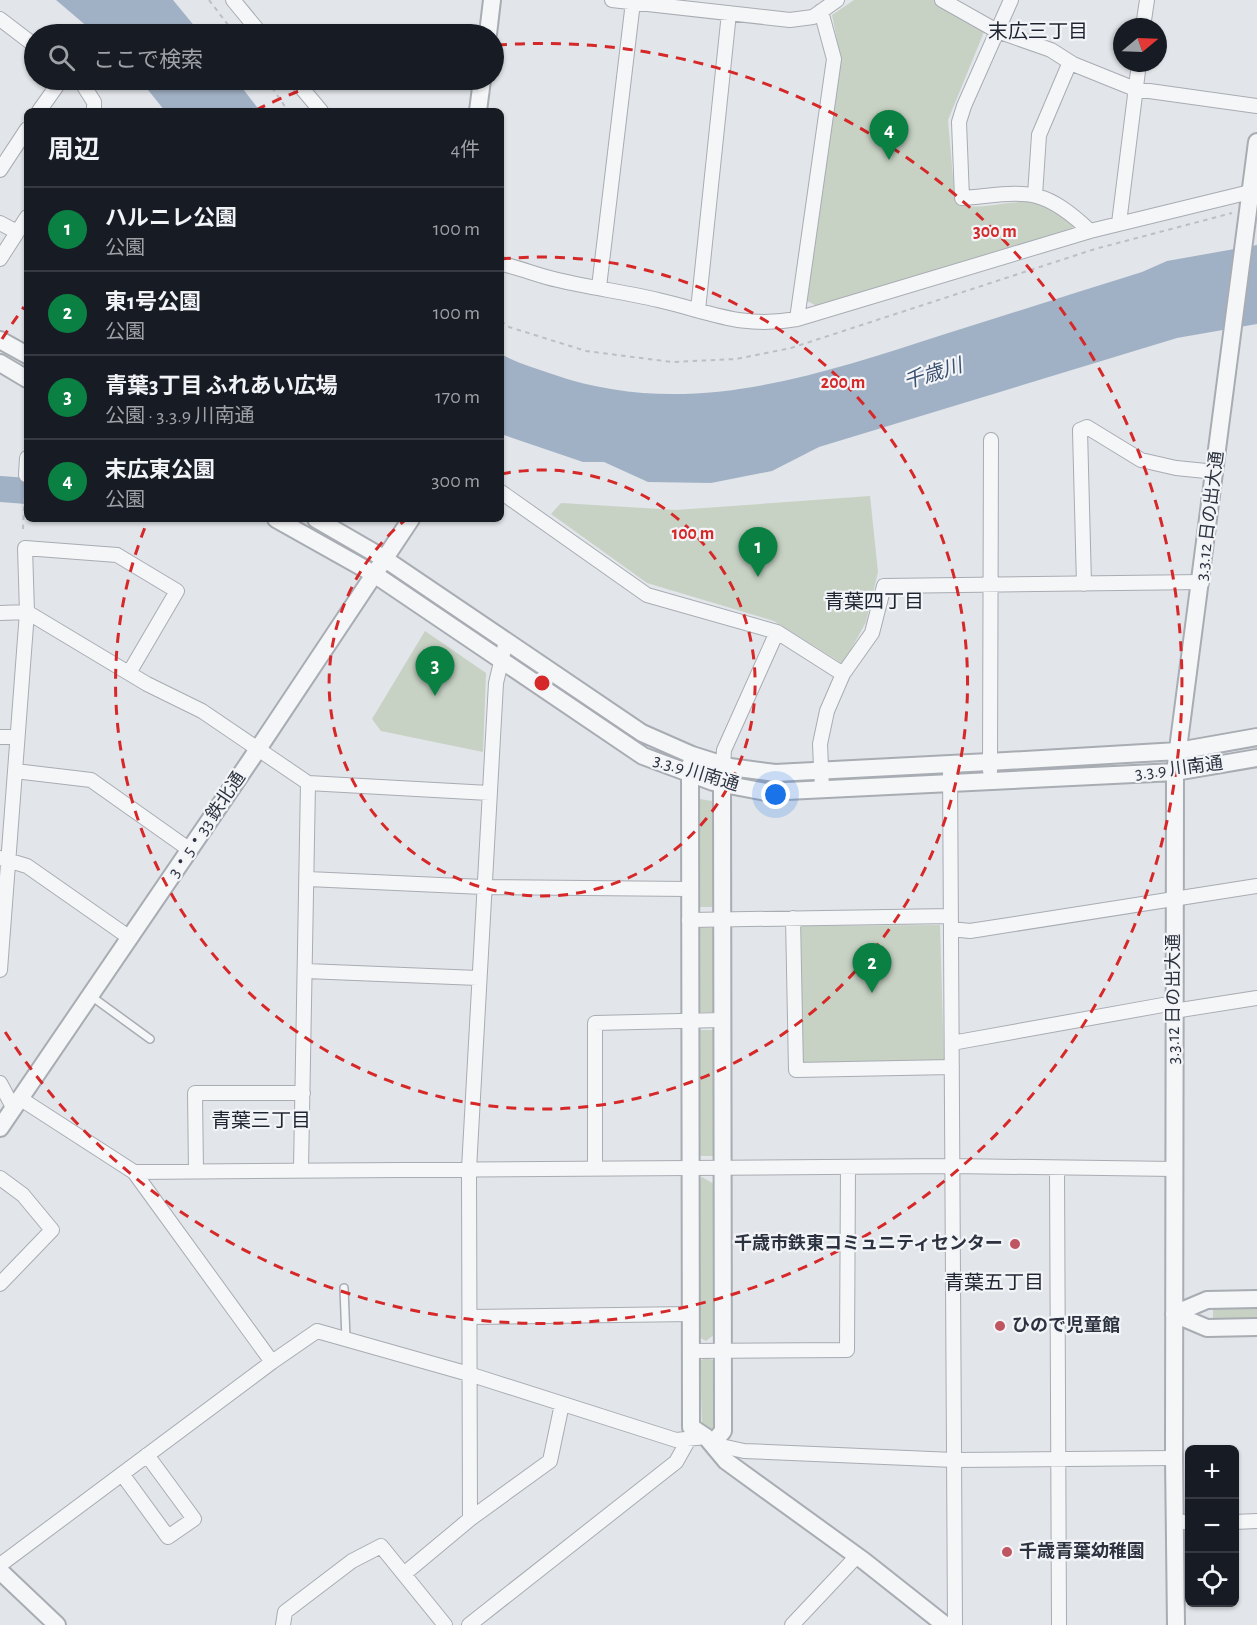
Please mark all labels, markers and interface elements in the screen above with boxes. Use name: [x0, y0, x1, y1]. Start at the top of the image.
north arrow: [1113, 18, 1167, 72]
district label: 末広三丁目: [988, 21, 1088, 42]
search box: [24, 24, 504, 90]
icon: search: [45, 41, 78, 74]
text: ここで検索: [93, 49, 203, 71]
pin: 4: [870, 110, 908, 160]
text: 周辺: [48, 137, 100, 163]
text: 4件: [450, 140, 480, 160]
text: ハルニレ公園: [105, 207, 237, 229]
text: 1: [64, 219, 71, 239]
text: 100 m: [433, 219, 480, 239]
text: 300 m: [973, 223, 1017, 241]
text: 公園: [105, 238, 145, 258]
text: 東1号公園: [105, 291, 201, 313]
text: 2: [63, 303, 72, 323]
text: 100 m: [433, 303, 480, 323]
text: 公園: [105, 322, 145, 342]
water label: 千歳川: [901, 354, 967, 392]
text: 200 m: [821, 374, 865, 392]
text: 青葉3丁目 ふれあい広場: [105, 375, 338, 397]
text: 3: [63, 387, 72, 407]
text: 170 m: [435, 387, 480, 407]
text: 公園 · 3.3.9 川南通: [105, 406, 255, 426]
street label: 3.3.12 日の出大通: [1192, 450, 1227, 582]
text: 末広東公園: [105, 459, 215, 481]
text: 4: [62, 471, 73, 491]
text: 300 m: [431, 471, 480, 491]
text: 公園: [105, 490, 145, 510]
text: 100 m: [672, 525, 714, 543]
pin: 1: [738, 528, 777, 577]
district label: 青葉四丁目: [824, 591, 924, 612]
pin: 3: [416, 646, 454, 696]
centre of rings: [532, 673, 552, 693]
street label: 3.3.9 川南通: [651, 750, 741, 795]
street label: 3.3.9 川南通: [1134, 754, 1224, 783]
street label: 3・5・33 鉄北通: [164, 768, 249, 881]
your location: [761, 780, 790, 809]
street label: 3.3.12 日の出大通: [1164, 934, 1183, 1064]
pin: 2: [852, 944, 892, 993]
district label: 青葉三丁目: [211, 1110, 311, 1131]
place label: 千歳市鉄東コミュニティセンター: [734, 1233, 1003, 1253]
marker: 千歳市鉄東コミュニティセンター: [1008, 1237, 1022, 1251]
district label: 青葉五丁目: [944, 1272, 1044, 1293]
place label: ひので児童館: [1012, 1316, 1120, 1335]
marker: ひので児童館: [993, 1319, 1007, 1333]
map controls: [1185, 1445, 1239, 1607]
button: +: [1185, 1445, 1239, 1499]
button: −: [1185, 1499, 1239, 1553]
place label: 千歳青葉幼稚園: [1019, 1541, 1145, 1561]
marker: 千歳青葉幼稚園: [1000, 1545, 1014, 1559]
button: locate: [1185, 1553, 1239, 1607]

